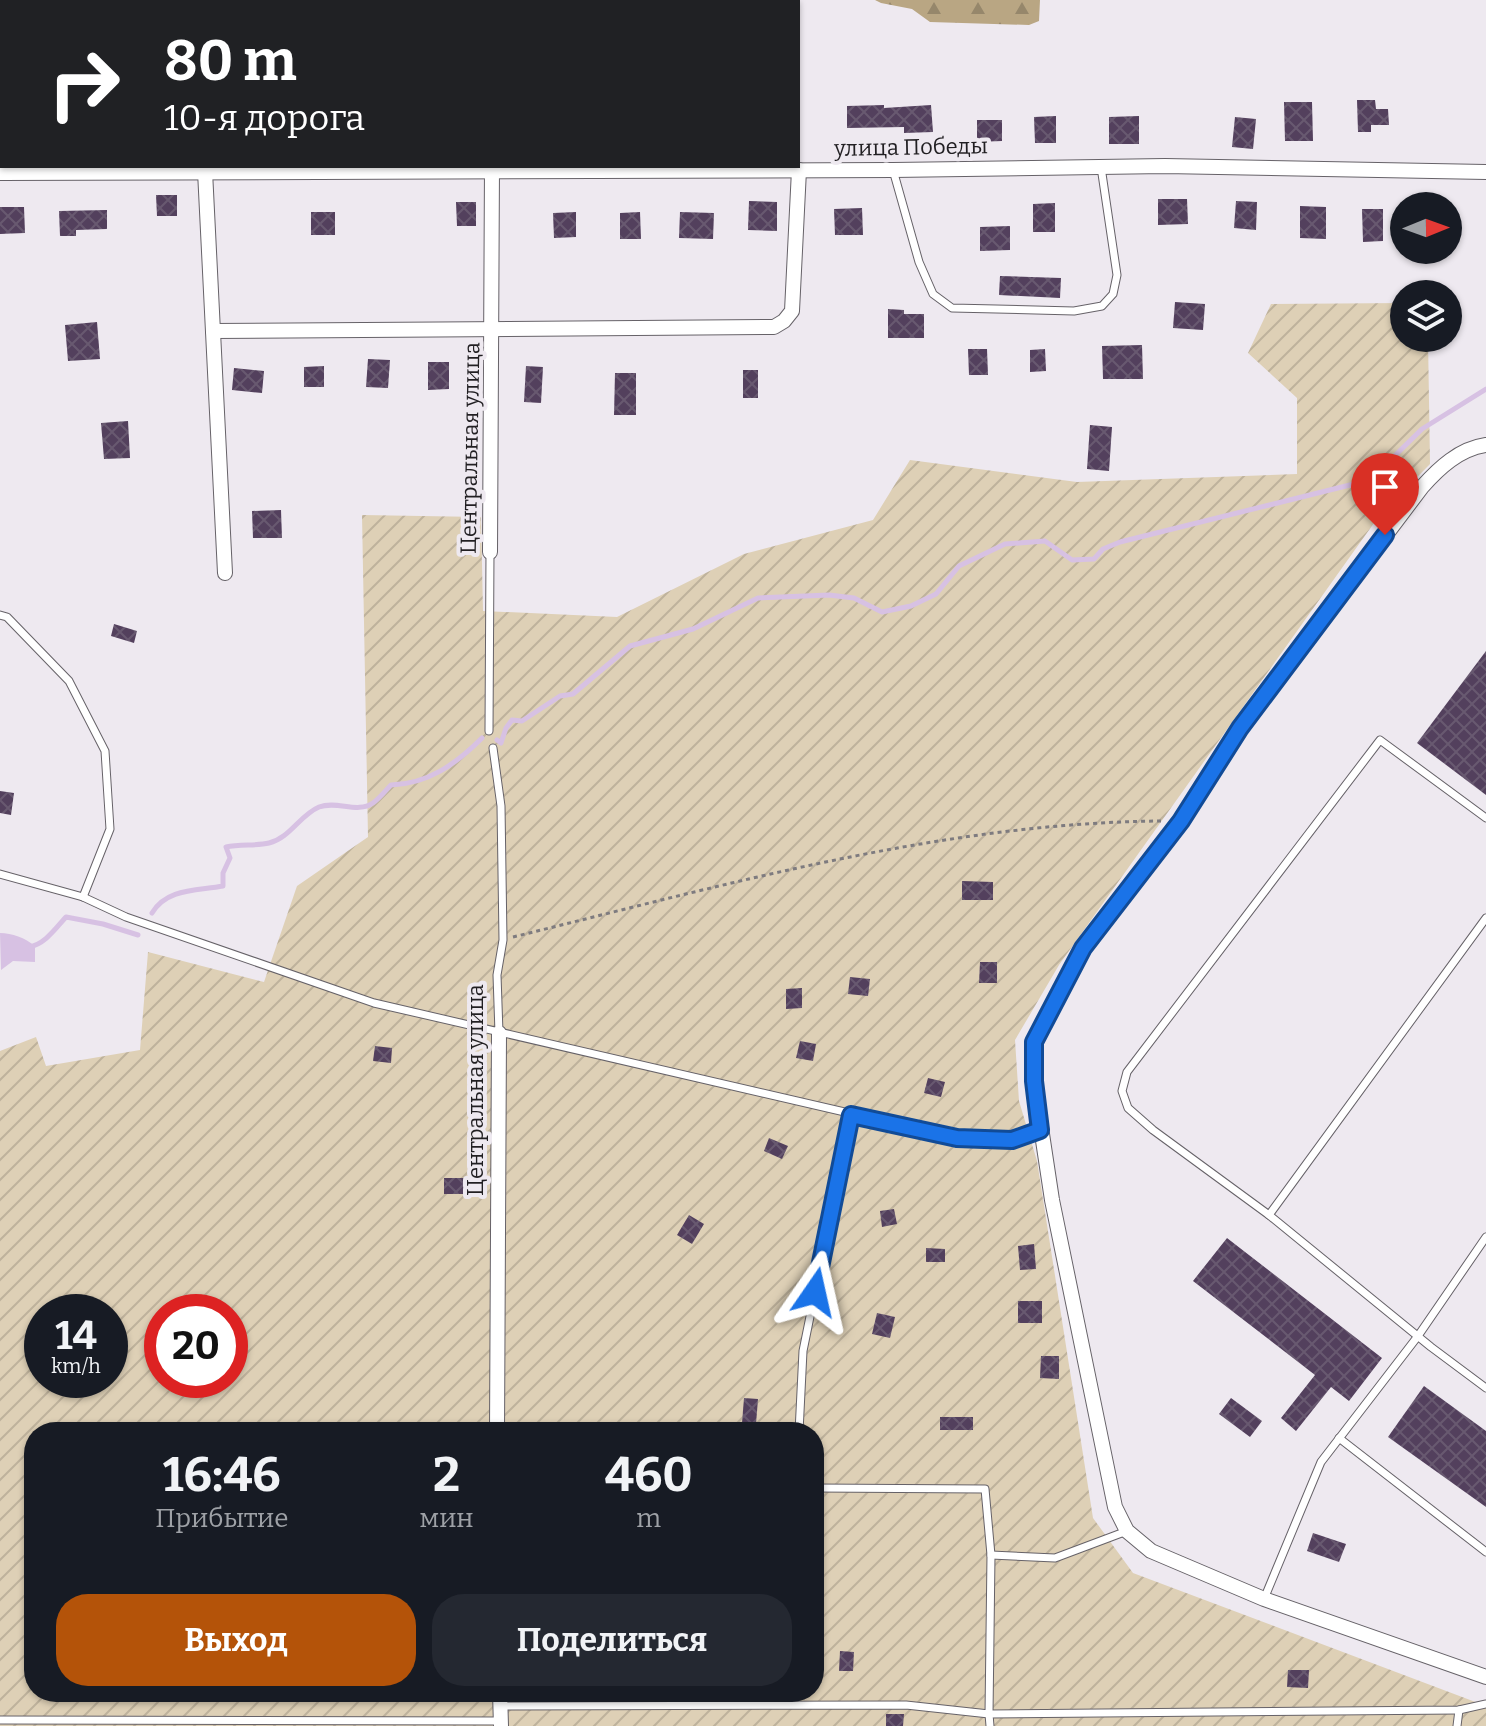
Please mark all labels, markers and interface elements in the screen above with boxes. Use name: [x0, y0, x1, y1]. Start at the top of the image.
text: 80 m: [164, 28, 297, 95]
icon: right: [32, 32, 136, 136]
text: 10-я дорога: [164, 96, 365, 140]
street label: улица Победы: [833, 132, 988, 162]
north arrow: [1390, 192, 1462, 264]
map controls: [1390, 192, 1462, 352]
button: layers: [1390, 280, 1462, 352]
street label: Центральная улица: [455, 342, 485, 554]
pin: [1351, 453, 1419, 535]
icon: arrive: [1363, 465, 1407, 509]
street label: Центральная улица: [462, 984, 489, 1196]
position arrow: [773, 1250, 857, 1334]
speed limit sign: 20: [144, 1294, 248, 1398]
text: 14: [55, 1312, 97, 1360]
text: km/h: [51, 1354, 101, 1378]
text: 16:46: [163, 1446, 281, 1504]
text: 2: [433, 1446, 460, 1504]
text: 460: [605, 1446, 693, 1504]
text: Прибытие: [155, 1503, 288, 1534]
text: мин: [420, 1503, 474, 1534]
text: m: [636, 1503, 661, 1534]
button: Выход: [56, 1594, 416, 1686]
button: Поделиться: [432, 1594, 792, 1686]

